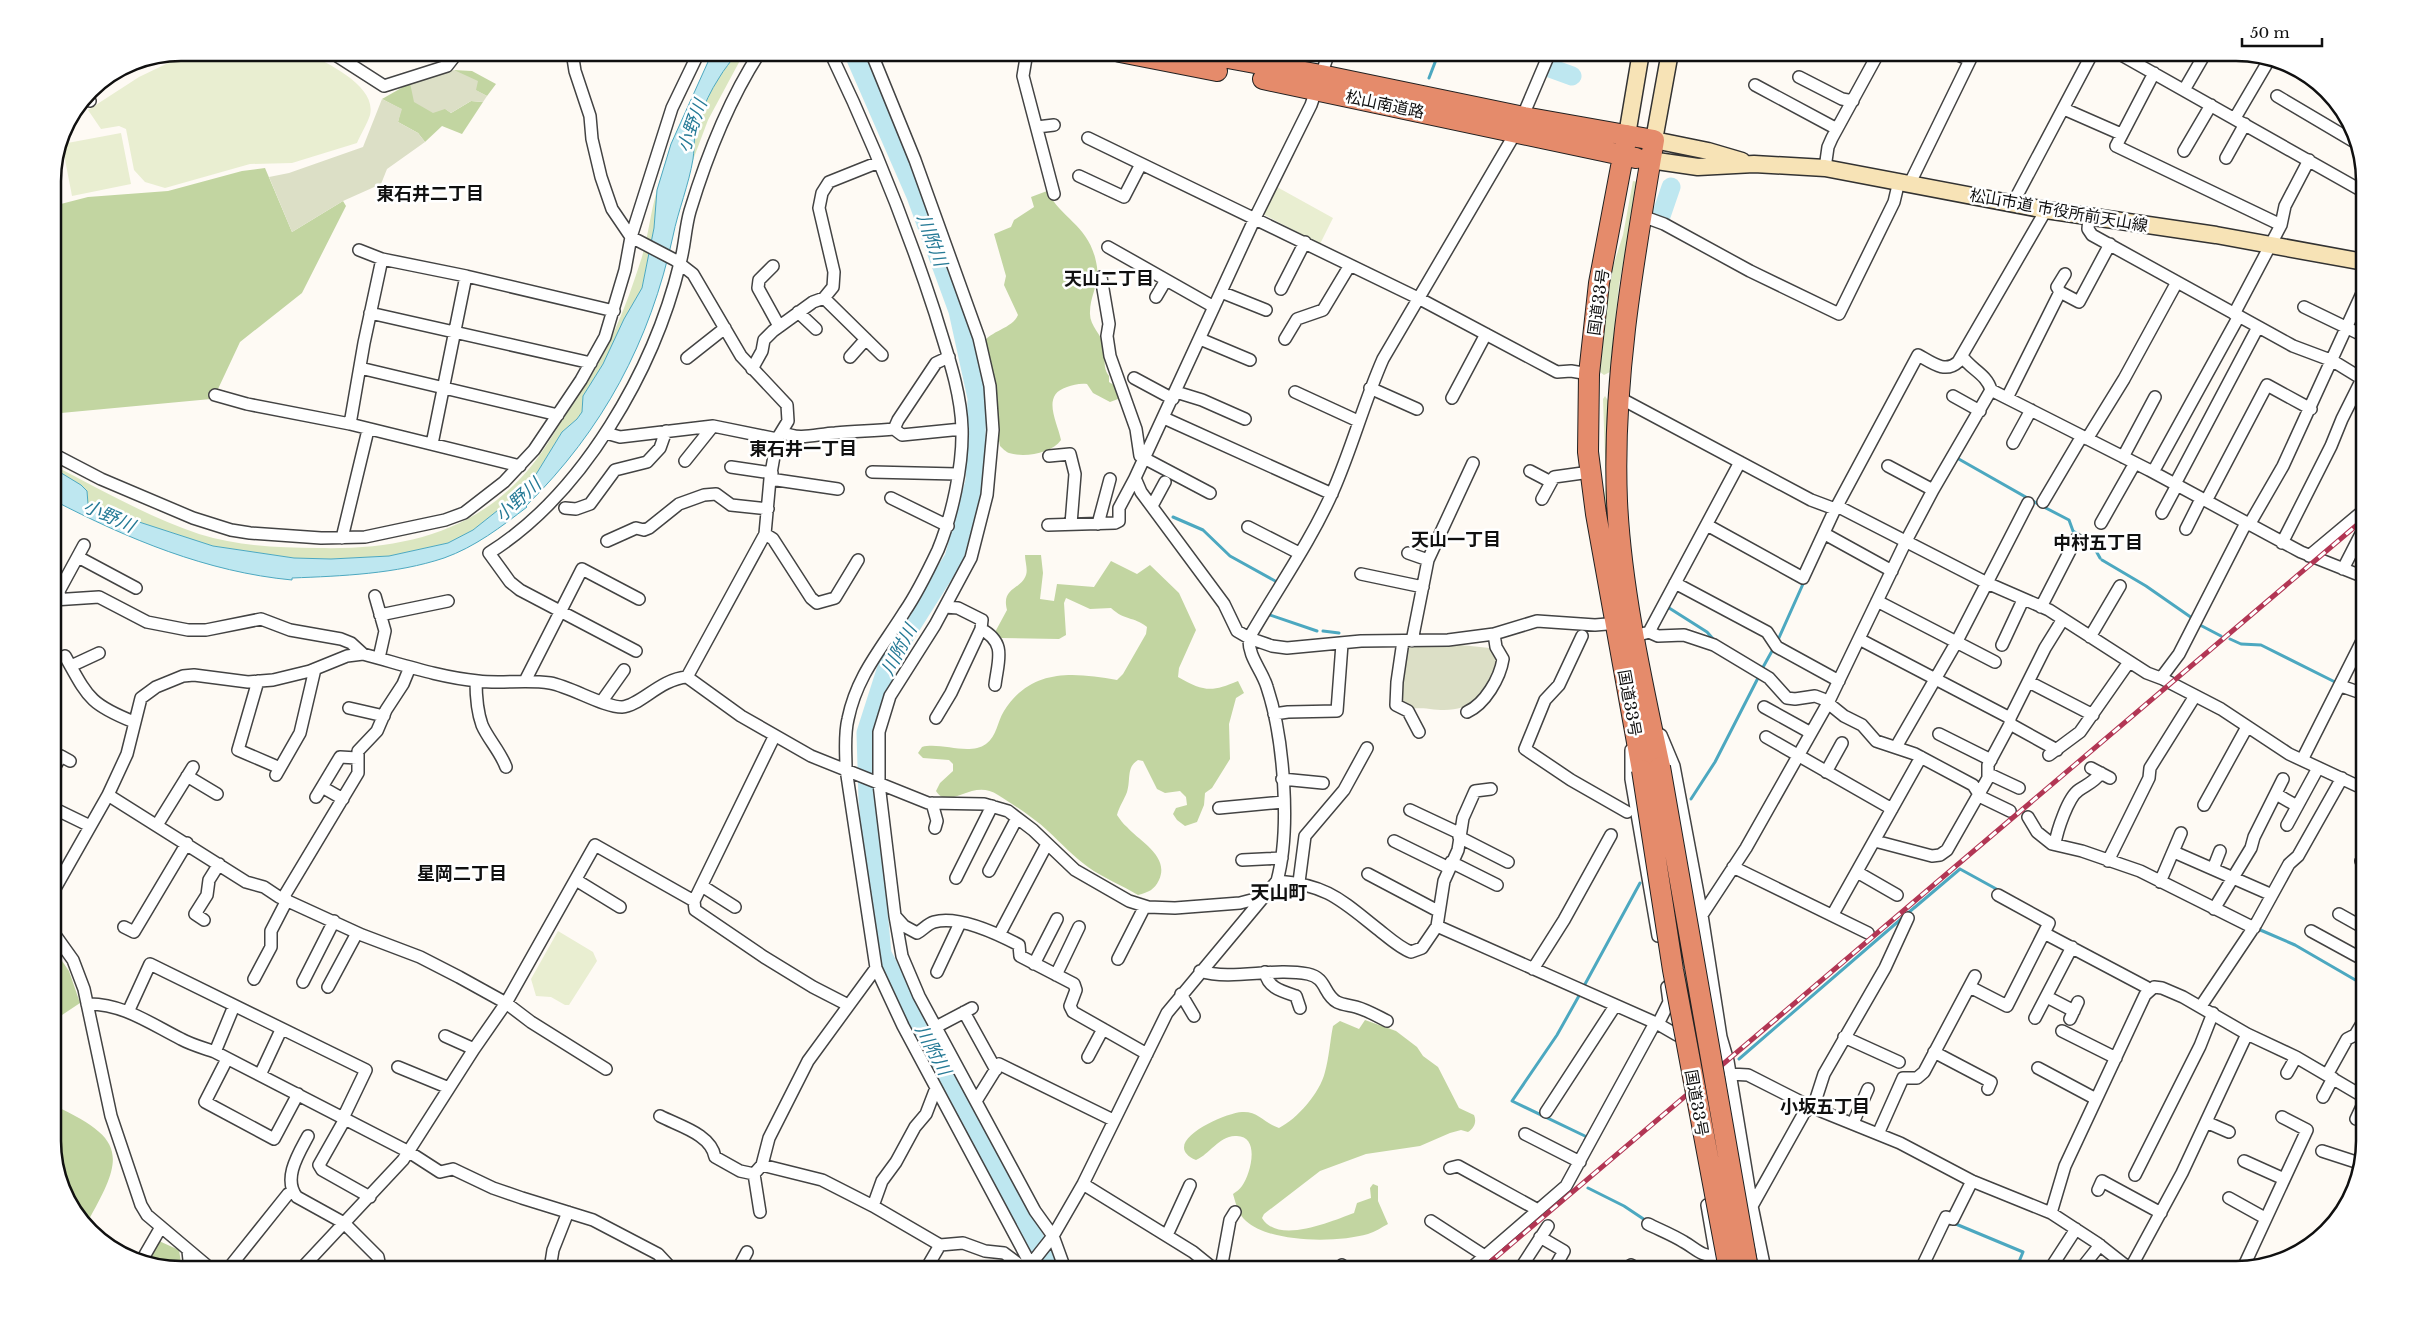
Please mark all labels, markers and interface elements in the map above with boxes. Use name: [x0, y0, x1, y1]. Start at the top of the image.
scale bar: [2242, 15, 2322, 47]
text: 50 m: [2250, 23, 2290, 42]
street label: 松山南道路: [1344, 86, 1426, 122]
water label: 小野川: [672, 95, 712, 155]
district label: 東石井二丁目: [376, 183, 484, 205]
street label: 松山市道 市役所前天山線: [1968, 184, 2150, 236]
water label: 川附川: [912, 211, 952, 271]
street label: 国道33号: [1583, 267, 1613, 337]
district label: 天山二丁目: [1064, 268, 1154, 290]
district label: 東石井一丁目: [749, 438, 857, 460]
water label: 小野川: [491, 472, 547, 526]
water label: 小野川: [80, 495, 140, 538]
district label: 天山一丁目: [1411, 529, 1501, 551]
district label: 中村五丁目: [2053, 532, 2143, 554]
water label: 川附川: [877, 619, 922, 679]
street label: 国道33号: [1614, 668, 1646, 738]
district label: 星岡二丁目: [417, 863, 507, 885]
district label: 天山町: [1250, 881, 1308, 904]
water label: 川附川: [911, 1021, 956, 1081]
street label: 国道33号: [1681, 1068, 1713, 1138]
district label: 小坂五丁目: [1780, 1096, 1870, 1118]

